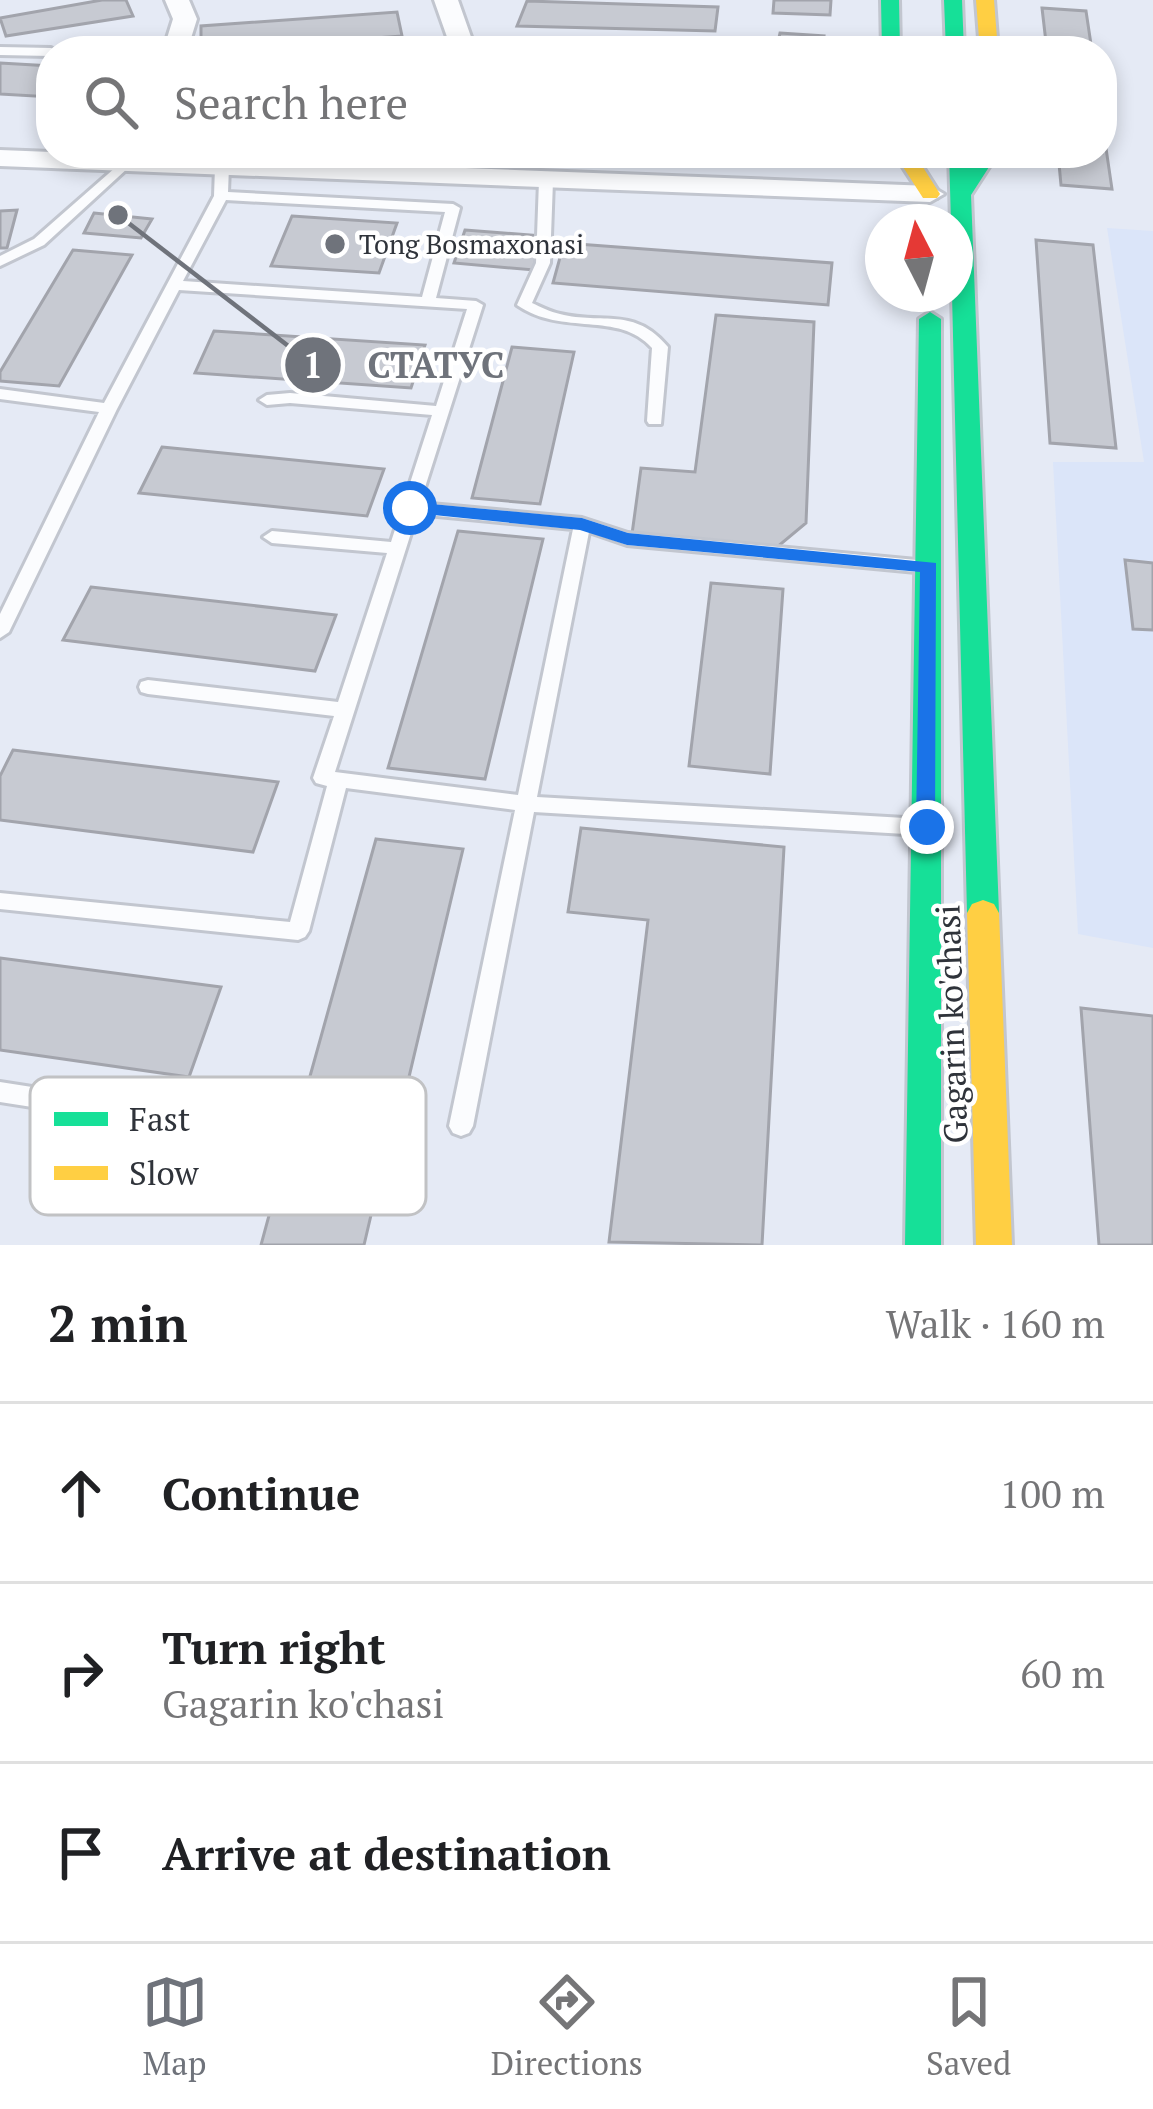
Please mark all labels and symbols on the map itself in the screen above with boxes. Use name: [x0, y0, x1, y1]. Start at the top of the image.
north arrow: [865, 204, 973, 312]
place label: Tong Bosmaxonasi: [359, 226, 584, 262]
marker: Tong Bosmaxonasi: [322, 231, 348, 257]
callout: СТАТУС: [283, 329, 528, 401]
text: 1: [303, 341, 323, 388]
text: СТАТУС: [368, 341, 504, 388]
route start: [383, 481, 437, 535]
route end: [900, 800, 954, 854]
street label: Gagarin ko'chasi: [925, 904, 977, 1144]
legend: [30, 1077, 426, 1215]
text: Fast: [129, 1097, 190, 1140]
text: Slow: [129, 1151, 199, 1194]

